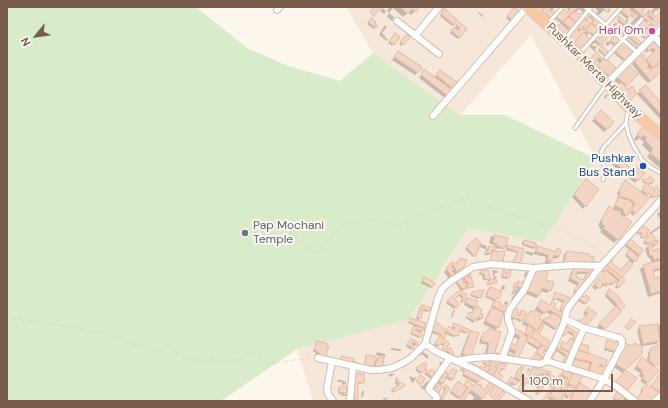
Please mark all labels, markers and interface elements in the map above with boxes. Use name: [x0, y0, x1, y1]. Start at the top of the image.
north arrow: [16, 16, 56, 56]
street label: Pushkar Merta Highway: [543, 20, 645, 122]
place label: Hari Om: [599, 24, 644, 38]
marker: Hari Om: [647, 26, 657, 36]
text: N: [17, 35, 34, 49]
place label: Pushkar Bus Stand: [579, 152, 635, 180]
marker: Pushkar Bus Stand: [638, 161, 648, 171]
place label: Pap Mochani Temple: [253, 219, 324, 247]
marker: Pap Mochani Temple: [240, 228, 250, 238]
scale bar: [524, 366, 615, 392]
text: 100 m: [529, 373, 563, 389]

